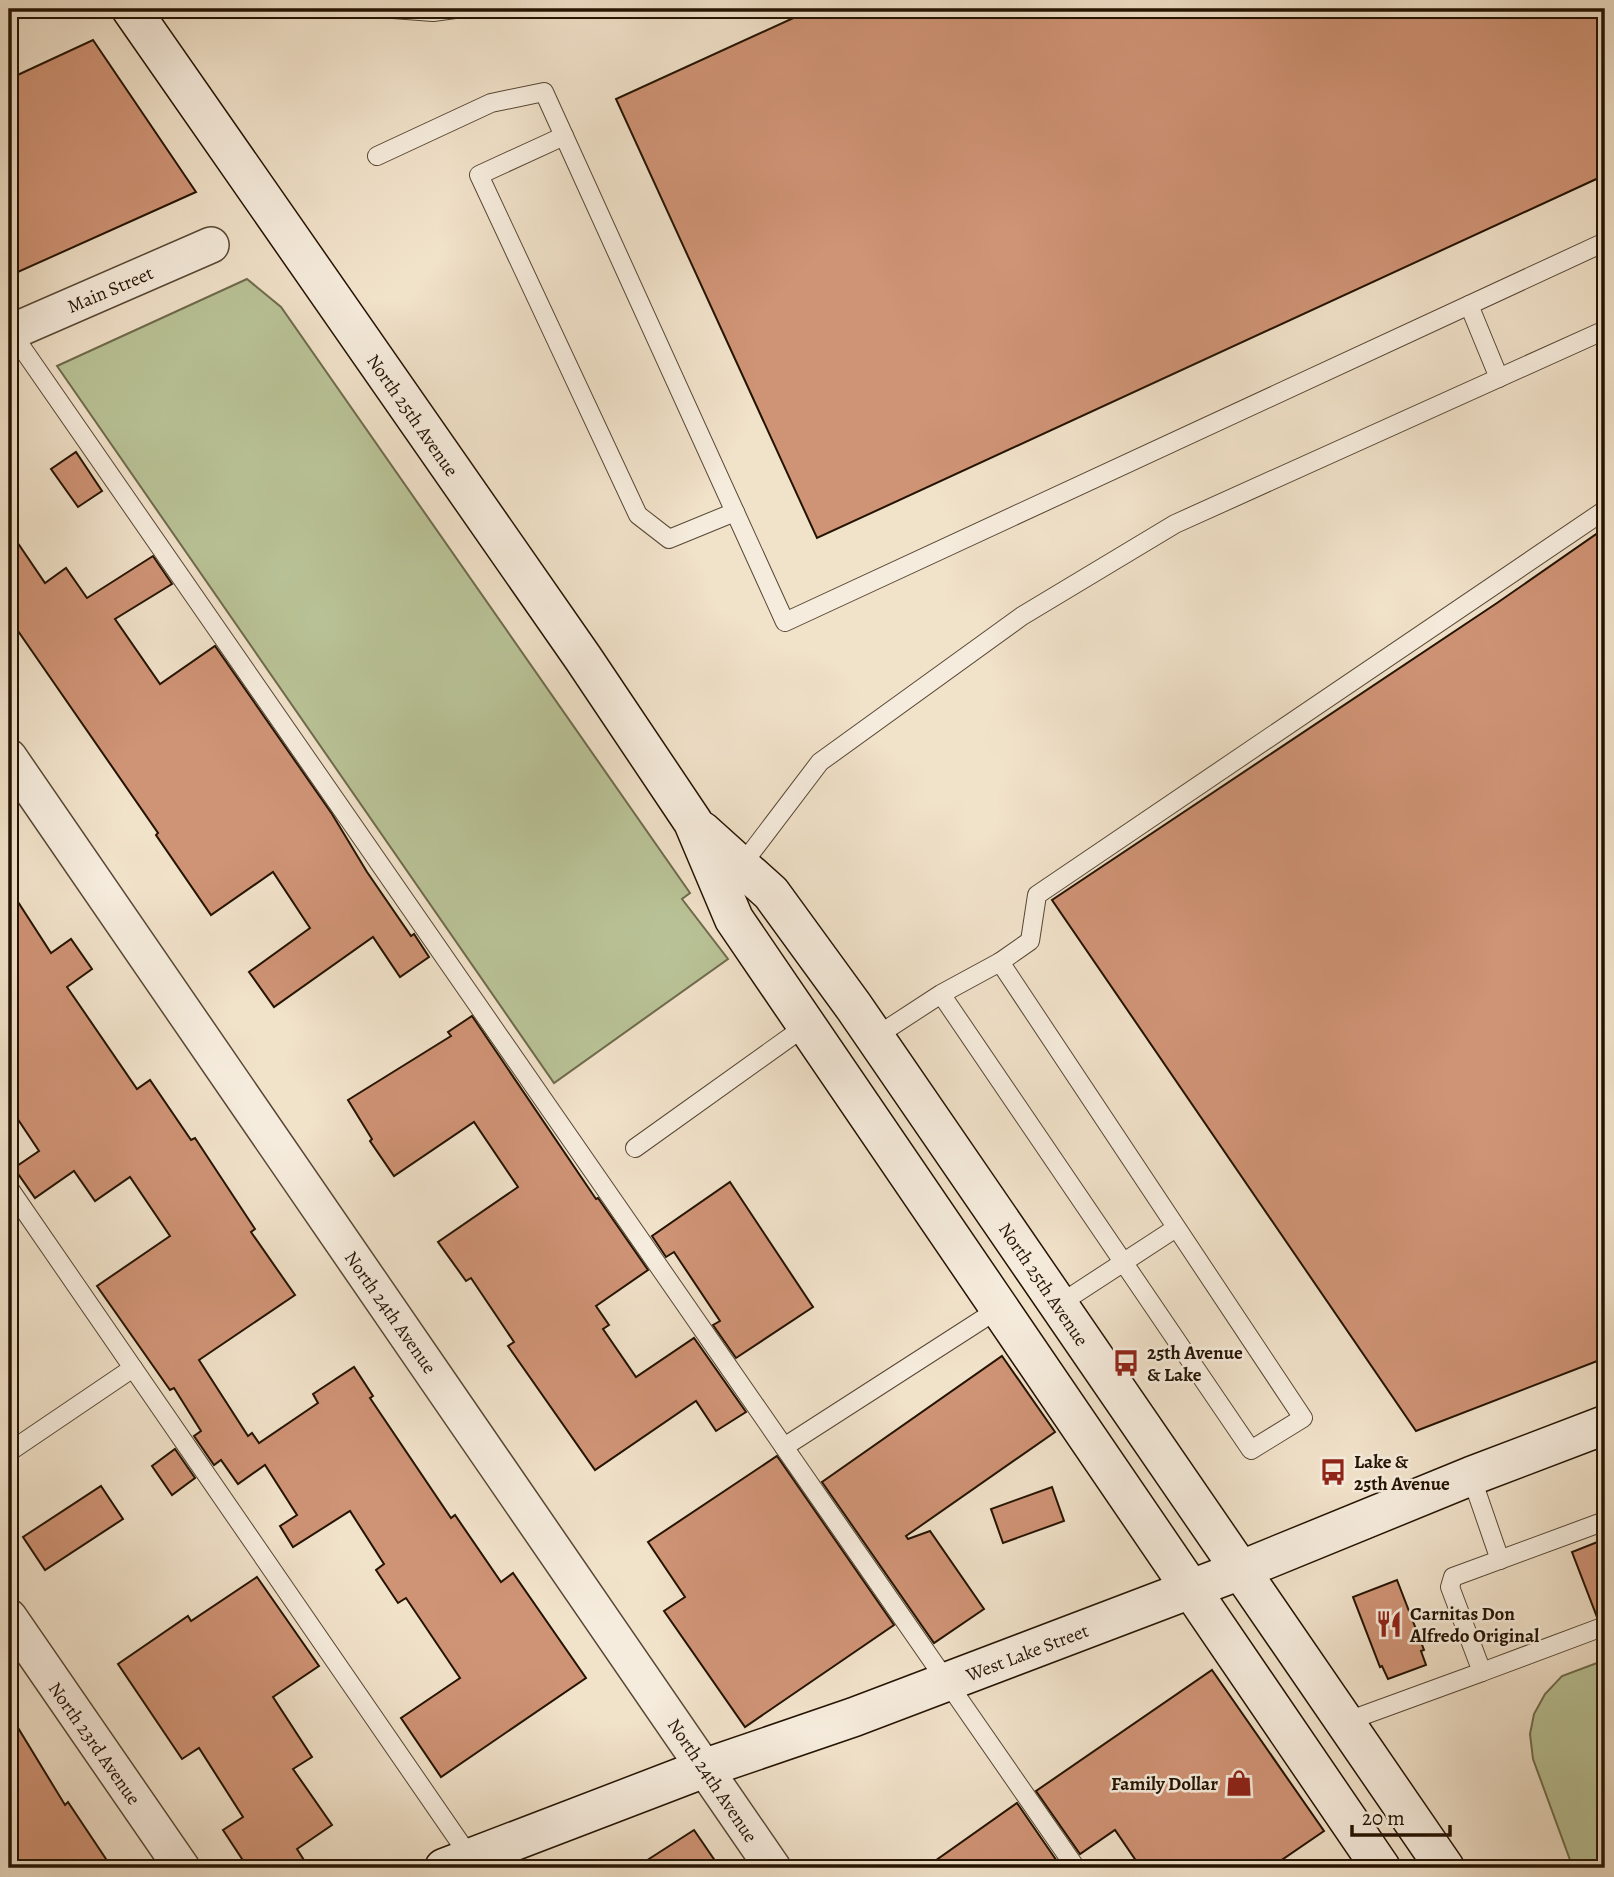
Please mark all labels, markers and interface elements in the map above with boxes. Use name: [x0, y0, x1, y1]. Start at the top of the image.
street label: Main Street: [63, 260, 157, 320]
street label: North 25th Avenue: [360, 349, 464, 482]
street label: North 25th Avenue: [992, 1218, 1094, 1352]
street label: North 24th Avenue: [338, 1246, 442, 1379]
place label: 25th Avenue & Lake: [1147, 1340, 1243, 1388]
bus stop icon: 25th Avenue & Lake: [1111, 1348, 1141, 1378]
place label: Lake & 25th Avenue: [1354, 1449, 1450, 1497]
bus stop icon: Lake & 25th Avenue: [1318, 1457, 1348, 1487]
place label: Carnitas Don Alfredo Original: [1409, 1601, 1539, 1649]
restaurant icon: Carnitas Don Alfredo Original: [1374, 1609, 1404, 1639]
street label: West Lake Street: [962, 1618, 1092, 1689]
street label: North 23rd Avenue: [42, 1677, 146, 1810]
street label: North 24th Avenue: [661, 1713, 763, 1848]
shop icon: Family Dollar: [1224, 1768, 1254, 1798]
place label: Family Dollar: [1111, 1771, 1218, 1797]
scale bar: [1352, 1793, 1450, 1837]
text: 20 m: [1362, 1804, 1405, 1832]

